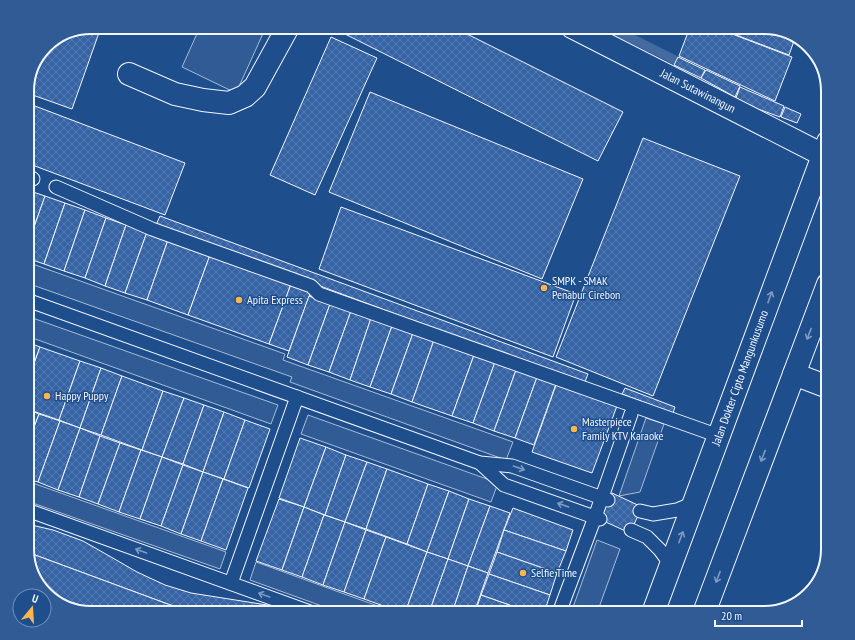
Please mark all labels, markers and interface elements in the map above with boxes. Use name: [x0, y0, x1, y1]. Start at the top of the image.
street label: Jalan Sutawinangun: [657, 65, 738, 116]
place label: SMPK - SMAK Penabur Cirebon: [552, 273, 620, 302]
marker: SMPK - SMAK Penabur Cirebon: [539, 283, 549, 293]
place label: Apita Express: [247, 292, 303, 307]
one-way arrow: [767, 292, 775, 304]
marker: Apita Express: [234, 295, 244, 305]
street label: Jalan Dokter Cipto Mangunkusumo: [708, 308, 771, 449]
one-way arrow: [805, 327, 813, 339]
place label: Happy Puppy: [55, 388, 109, 403]
marker: Happy Puppy: [42, 391, 52, 401]
place label: Masterpiece Family KTV Karaoke: [582, 414, 664, 443]
marker: Masterpiece Family KTV Karaoke: [569, 424, 579, 434]
one-way arrow: [759, 449, 767, 461]
one-way arrow: [513, 465, 525, 473]
one-way arrow: [557, 501, 569, 509]
one-way arrow: [678, 532, 686, 544]
one-way arrow: [135, 547, 148, 554]
place label: Selfie Time: [531, 565, 577, 580]
marker: Selfie Time: [518, 568, 528, 578]
one-way arrow: [713, 571, 721, 583]
north arrow: [12, 588, 52, 628]
text: U: [30, 591, 40, 606]
one-way arrow: [257, 591, 270, 598]
scale bar: [715, 602, 802, 628]
text: 20 m: [721, 608, 742, 623]

